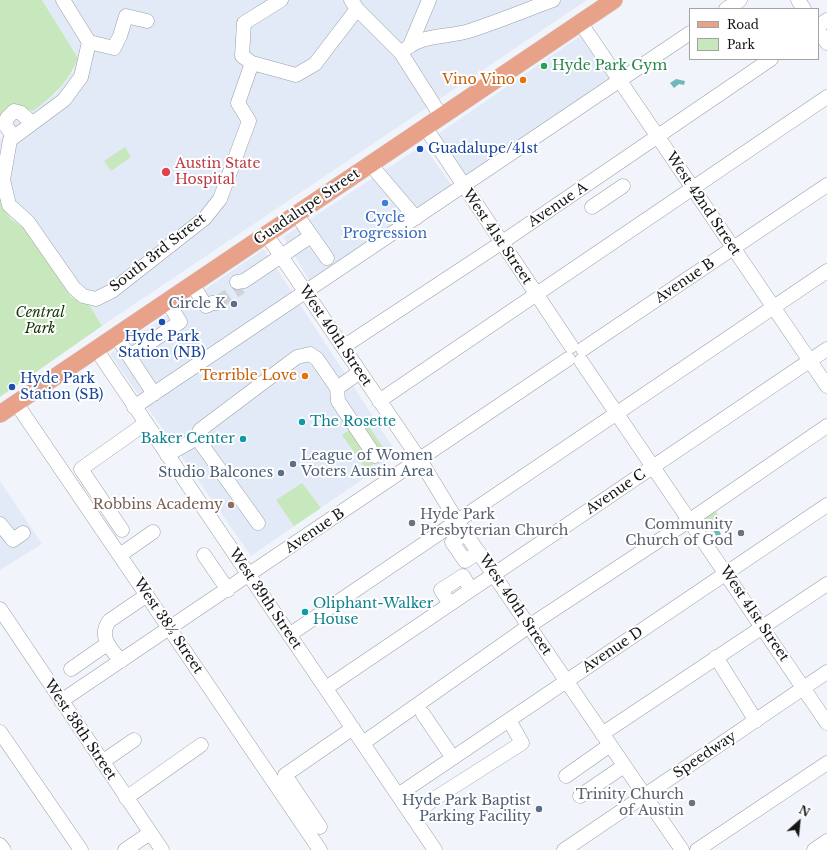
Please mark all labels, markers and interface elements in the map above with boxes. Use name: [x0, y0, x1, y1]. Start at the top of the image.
legend: [689, 8, 819, 60]
text: Road: [727, 17, 759, 32]
text: Park: [727, 37, 755, 52]
place label: Hyde Park Gym: [552, 58, 667, 74]
marker: Hyde Park Gym: [539, 61, 549, 71]
place label: Vino Vino: [442, 72, 515, 88]
marker: Vino Vino: [518, 75, 528, 85]
place label: Guadalupe/41st: [428, 141, 538, 157]
marker: Guadalupe/41st: [415, 144, 425, 154]
street label: West 42nd Street: [662, 149, 744, 259]
place label: Austin State Hospital: [175, 156, 260, 188]
street label: Guadalupe Street: [251, 165, 363, 249]
marker: Austin State Hospital: [160, 166, 172, 178]
street label: Avenue A: [525, 179, 591, 231]
street label: West 41st Street: [459, 186, 535, 288]
marker: Cycle Progression: [380, 198, 390, 208]
street label: South 3rd Street: [107, 210, 209, 296]
place label: Cycle Progression: [343, 210, 427, 242]
street label: Avenue B: [652, 255, 718, 307]
street label: West 40th Street: [295, 282, 375, 390]
place label: Circle K: [168, 296, 226, 312]
marker: Circle K: [229, 299, 239, 309]
park label: Central Park: [15, 305, 65, 338]
marker: Hyde Park Station (NB): [157, 317, 167, 327]
place label: Hyde Park Station (NB): [118, 329, 206, 362]
place label: Terrible Love: [200, 368, 297, 384]
place label: Hyde Park Station (SB): [20, 371, 103, 404]
marker: Terrible Love: [300, 371, 310, 381]
marker: Hyde Park Station (SB): [7, 382, 17, 392]
place label: The Rosette: [310, 414, 396, 430]
marker: The Rosette: [297, 417, 307, 427]
place label: Baker Center: [141, 431, 235, 447]
marker: Baker Center: [238, 434, 248, 444]
place label: League of Women Voters Austin Area: [301, 448, 434, 480]
marker: League of Women Voters Austin Area: [288, 459, 298, 469]
place label: Studio Balcones: [158, 465, 273, 481]
street label: Avenue C: [583, 466, 649, 518]
marker: Studio Balcones: [276, 468, 286, 478]
place label: Robbins Academy: [93, 497, 223, 513]
marker: Robbins Academy: [226, 500, 236, 510]
street label: Avenue B: [282, 505, 348, 557]
place label: Hyde Park Presbyterian Church: [420, 507, 568, 540]
place label: Community Church of God: [625, 517, 733, 550]
marker: Hyde Park Presbyterian Church: [407, 518, 417, 528]
marker: Community Church of God: [736, 528, 746, 538]
street label: West 39th Street: [225, 545, 305, 653]
street label: West 40th Street: [475, 551, 555, 659]
street label: West 41st Street: [716, 563, 792, 665]
street label: West 38½ Street: [130, 575, 206, 677]
place label: Oliphant-Walker House: [313, 596, 433, 628]
marker: Oliphant-Walker House: [300, 607, 310, 617]
street label: Avenue D: [579, 624, 647, 676]
street label: West 38th Street: [40, 677, 120, 783]
street label: Speedway: [670, 728, 740, 782]
place label: Trinity Church of Austin: [576, 787, 684, 820]
place label: Hyde Park Baptist Parking Facility: [402, 793, 531, 826]
marker: Trinity Church of Austin: [687, 798, 697, 808]
north arrow: [779, 802, 819, 842]
text: N: [797, 803, 812, 820]
marker: Hyde Park Baptist Parking Facility: [534, 804, 544, 814]

